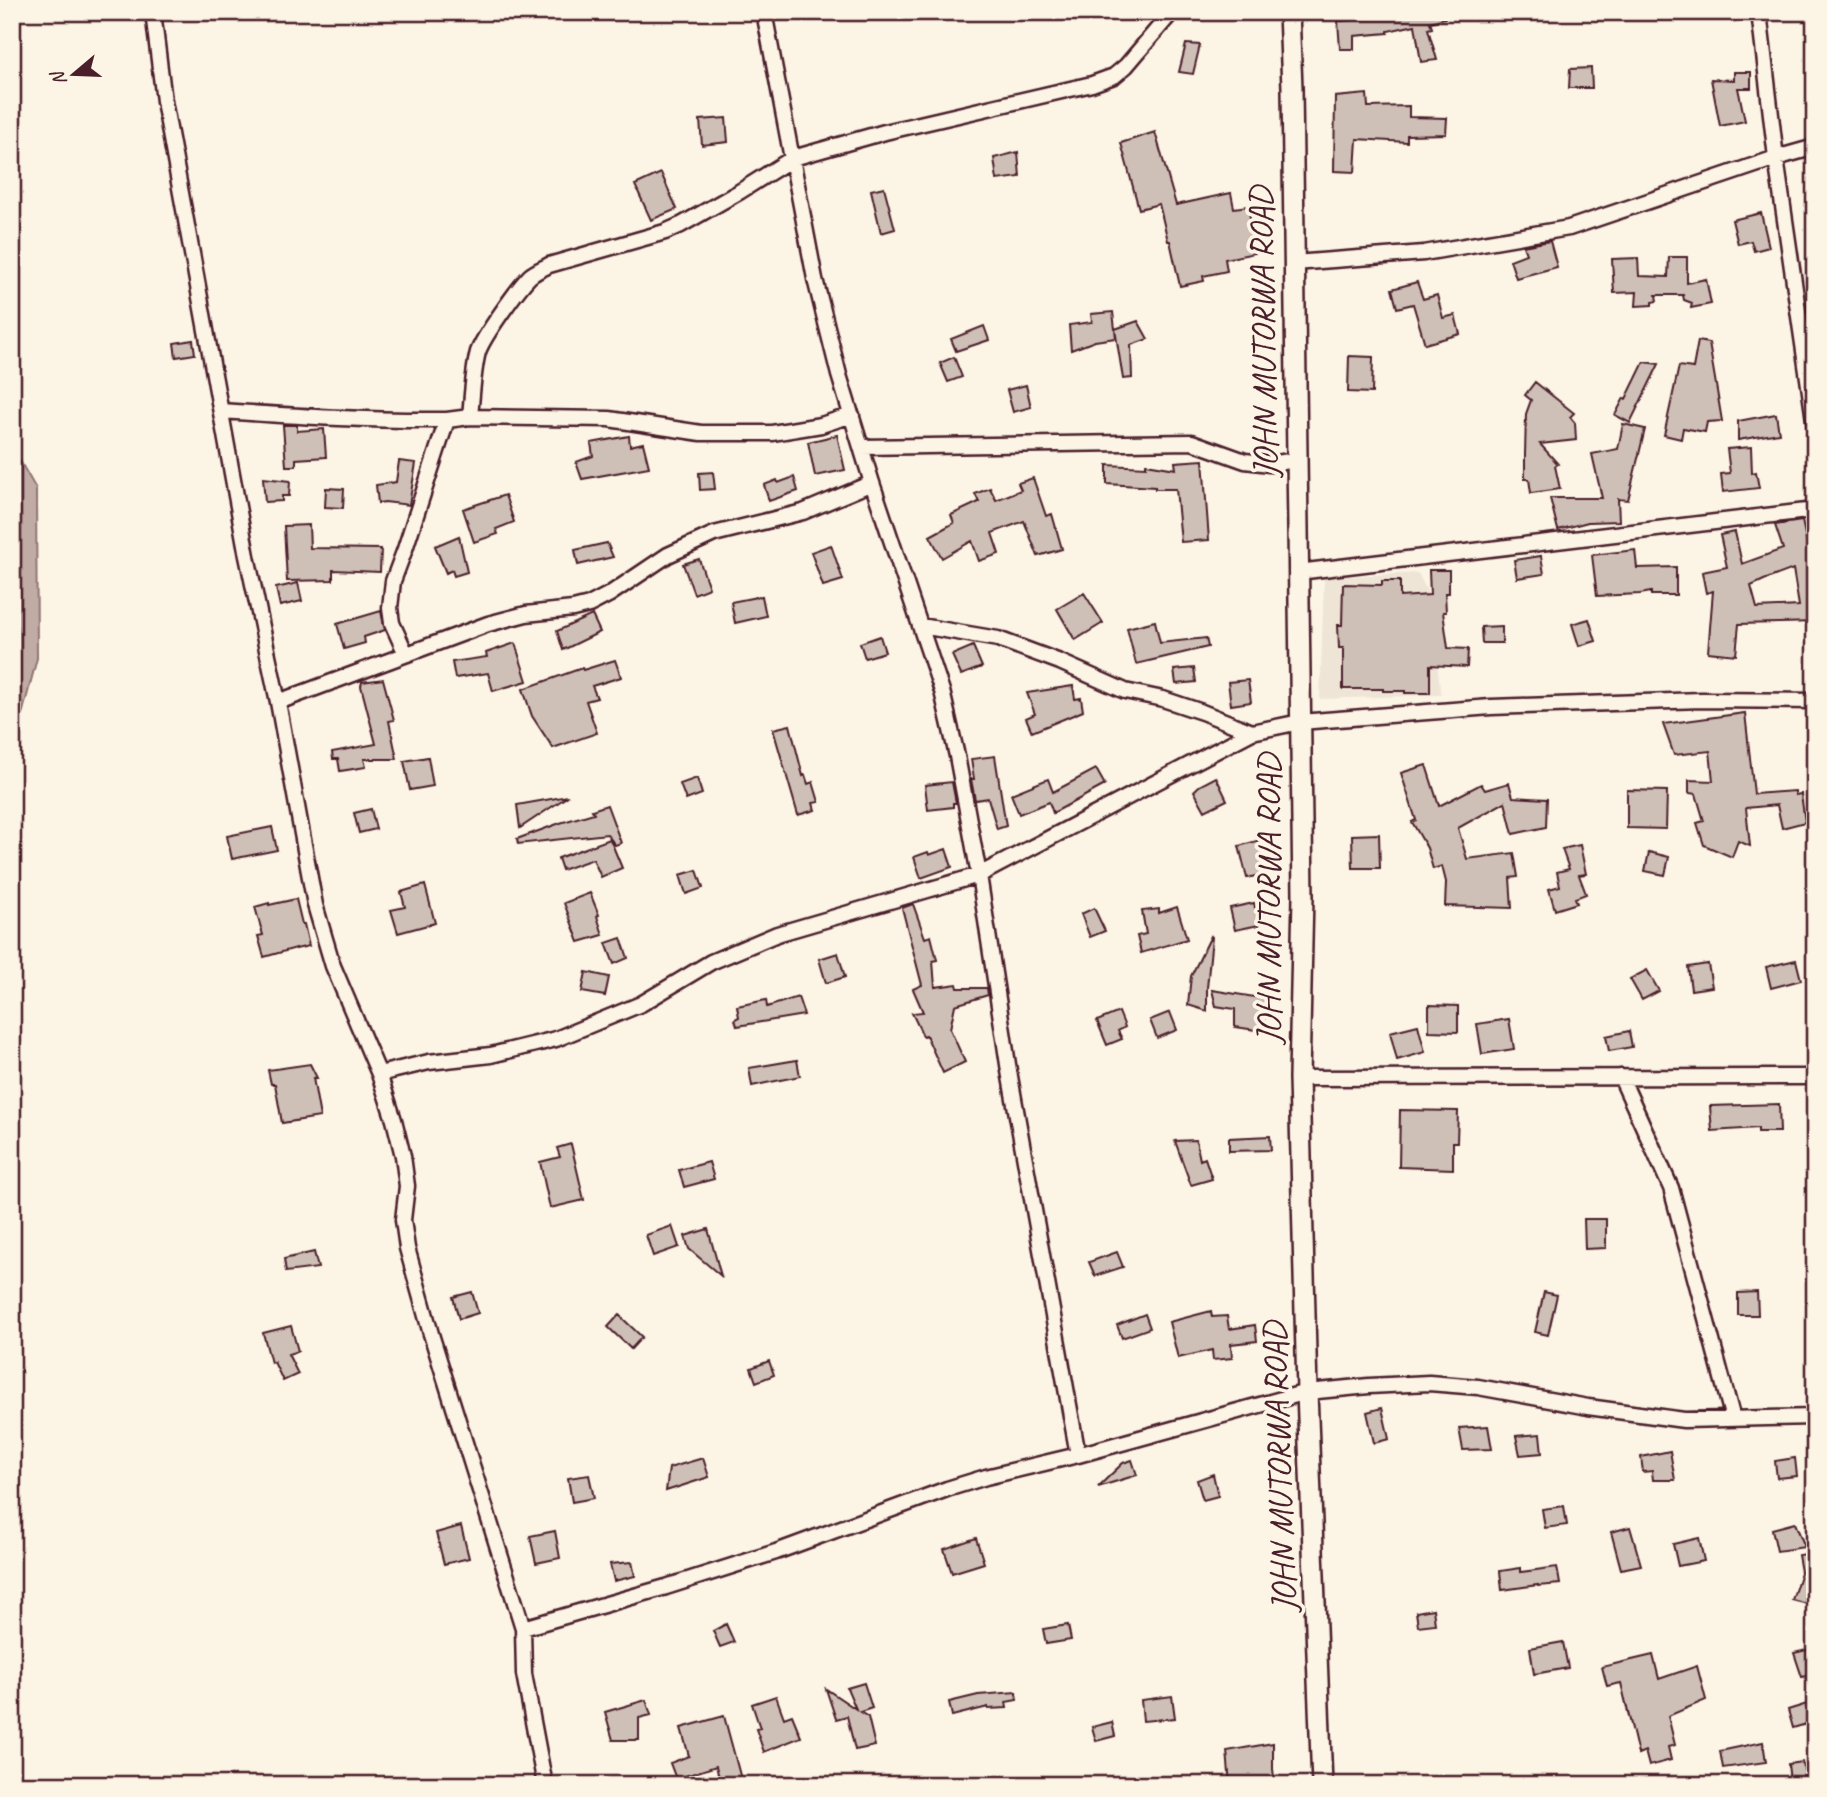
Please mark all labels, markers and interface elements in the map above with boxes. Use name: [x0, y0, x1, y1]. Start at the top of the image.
north arrow: [38, 38, 108, 108]
text: N: [45, 67, 72, 89]
street label: JOHN MUTORWA ROAD: [1238, 184, 1288, 479]
street label: JOHN MUTORWA ROAD: [1246, 751, 1291, 1046]
street label: JOHN MUTORWA ROAD: [1251, 1319, 1307, 1615]

